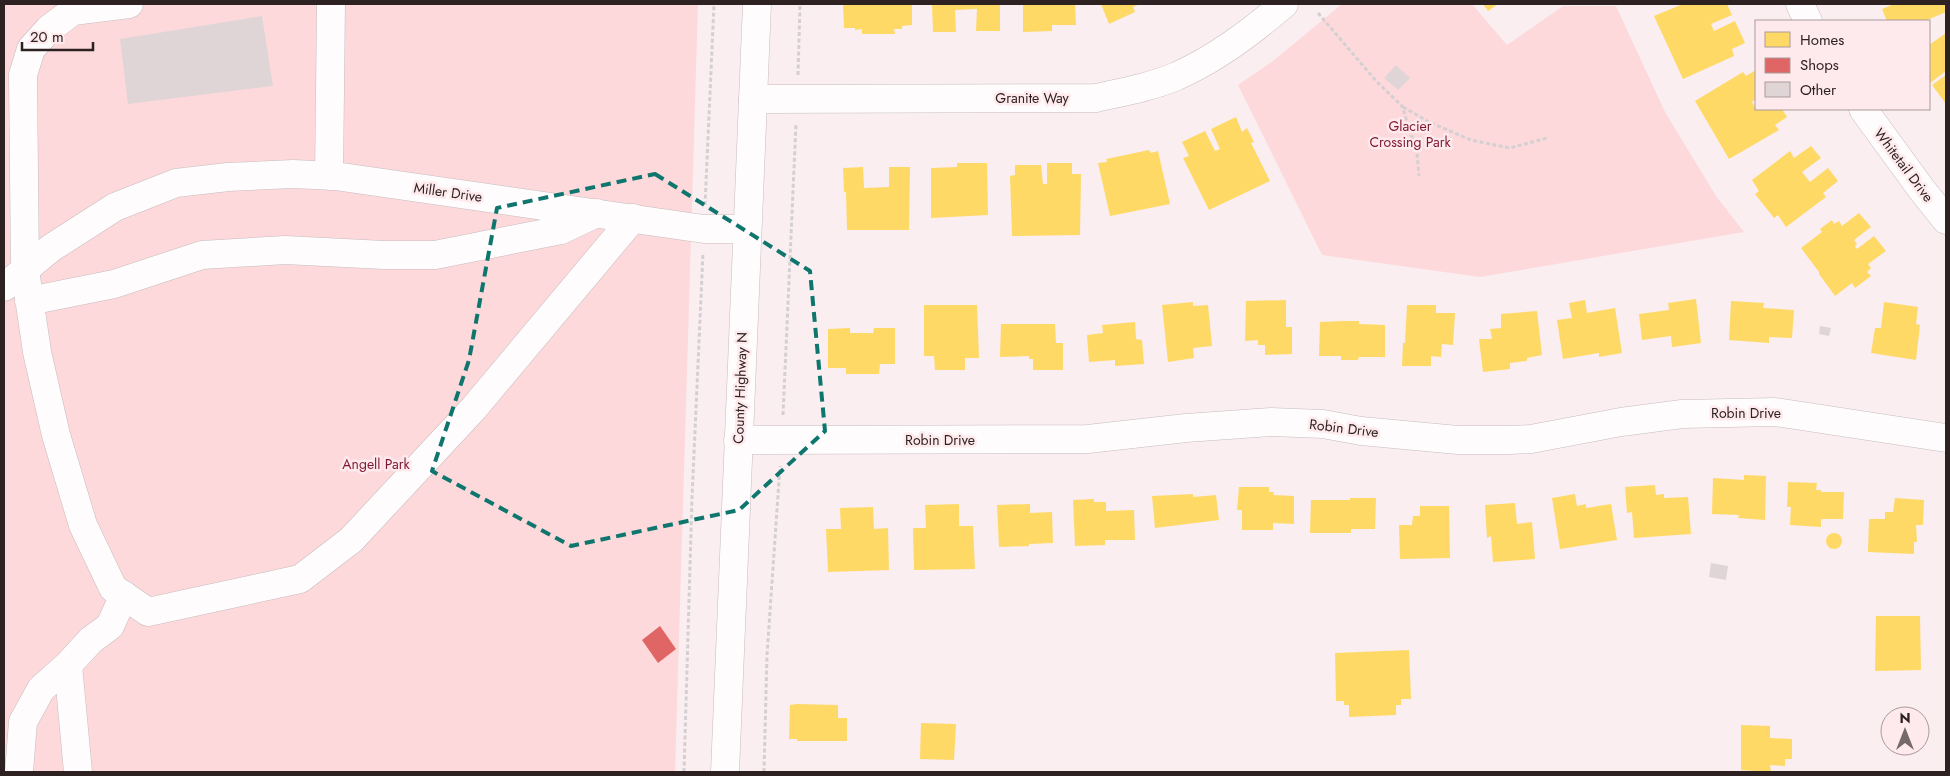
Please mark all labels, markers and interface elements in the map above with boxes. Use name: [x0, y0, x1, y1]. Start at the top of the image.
scale bar: [22, 20, 94, 52]
legend: [1755, 20, 1930, 110]
text: 20 m: [30, 26, 64, 48]
text: Homes: [1800, 29, 1844, 51]
text: Shops: [1800, 54, 1839, 76]
text: Other: [1800, 79, 1837, 101]
street label: Granite Way: [995, 88, 1070, 108]
park label: Glacier Crossing Park: [1369, 116, 1451, 152]
street label: Whitetail Drive: [1870, 124, 1938, 206]
street label: Miller Drive: [413, 177, 483, 207]
street label: County Highway N: [728, 332, 752, 444]
street label: Robin Drive: [1711, 403, 1781, 423]
street label: Robin Drive: [1308, 414, 1380, 442]
street label: Robin Drive: [905, 430, 975, 450]
park label: Angell Park: [342, 454, 411, 474]
north arrow: [1880, 706, 1930, 756]
text: N: [1899, 708, 1911, 728]

